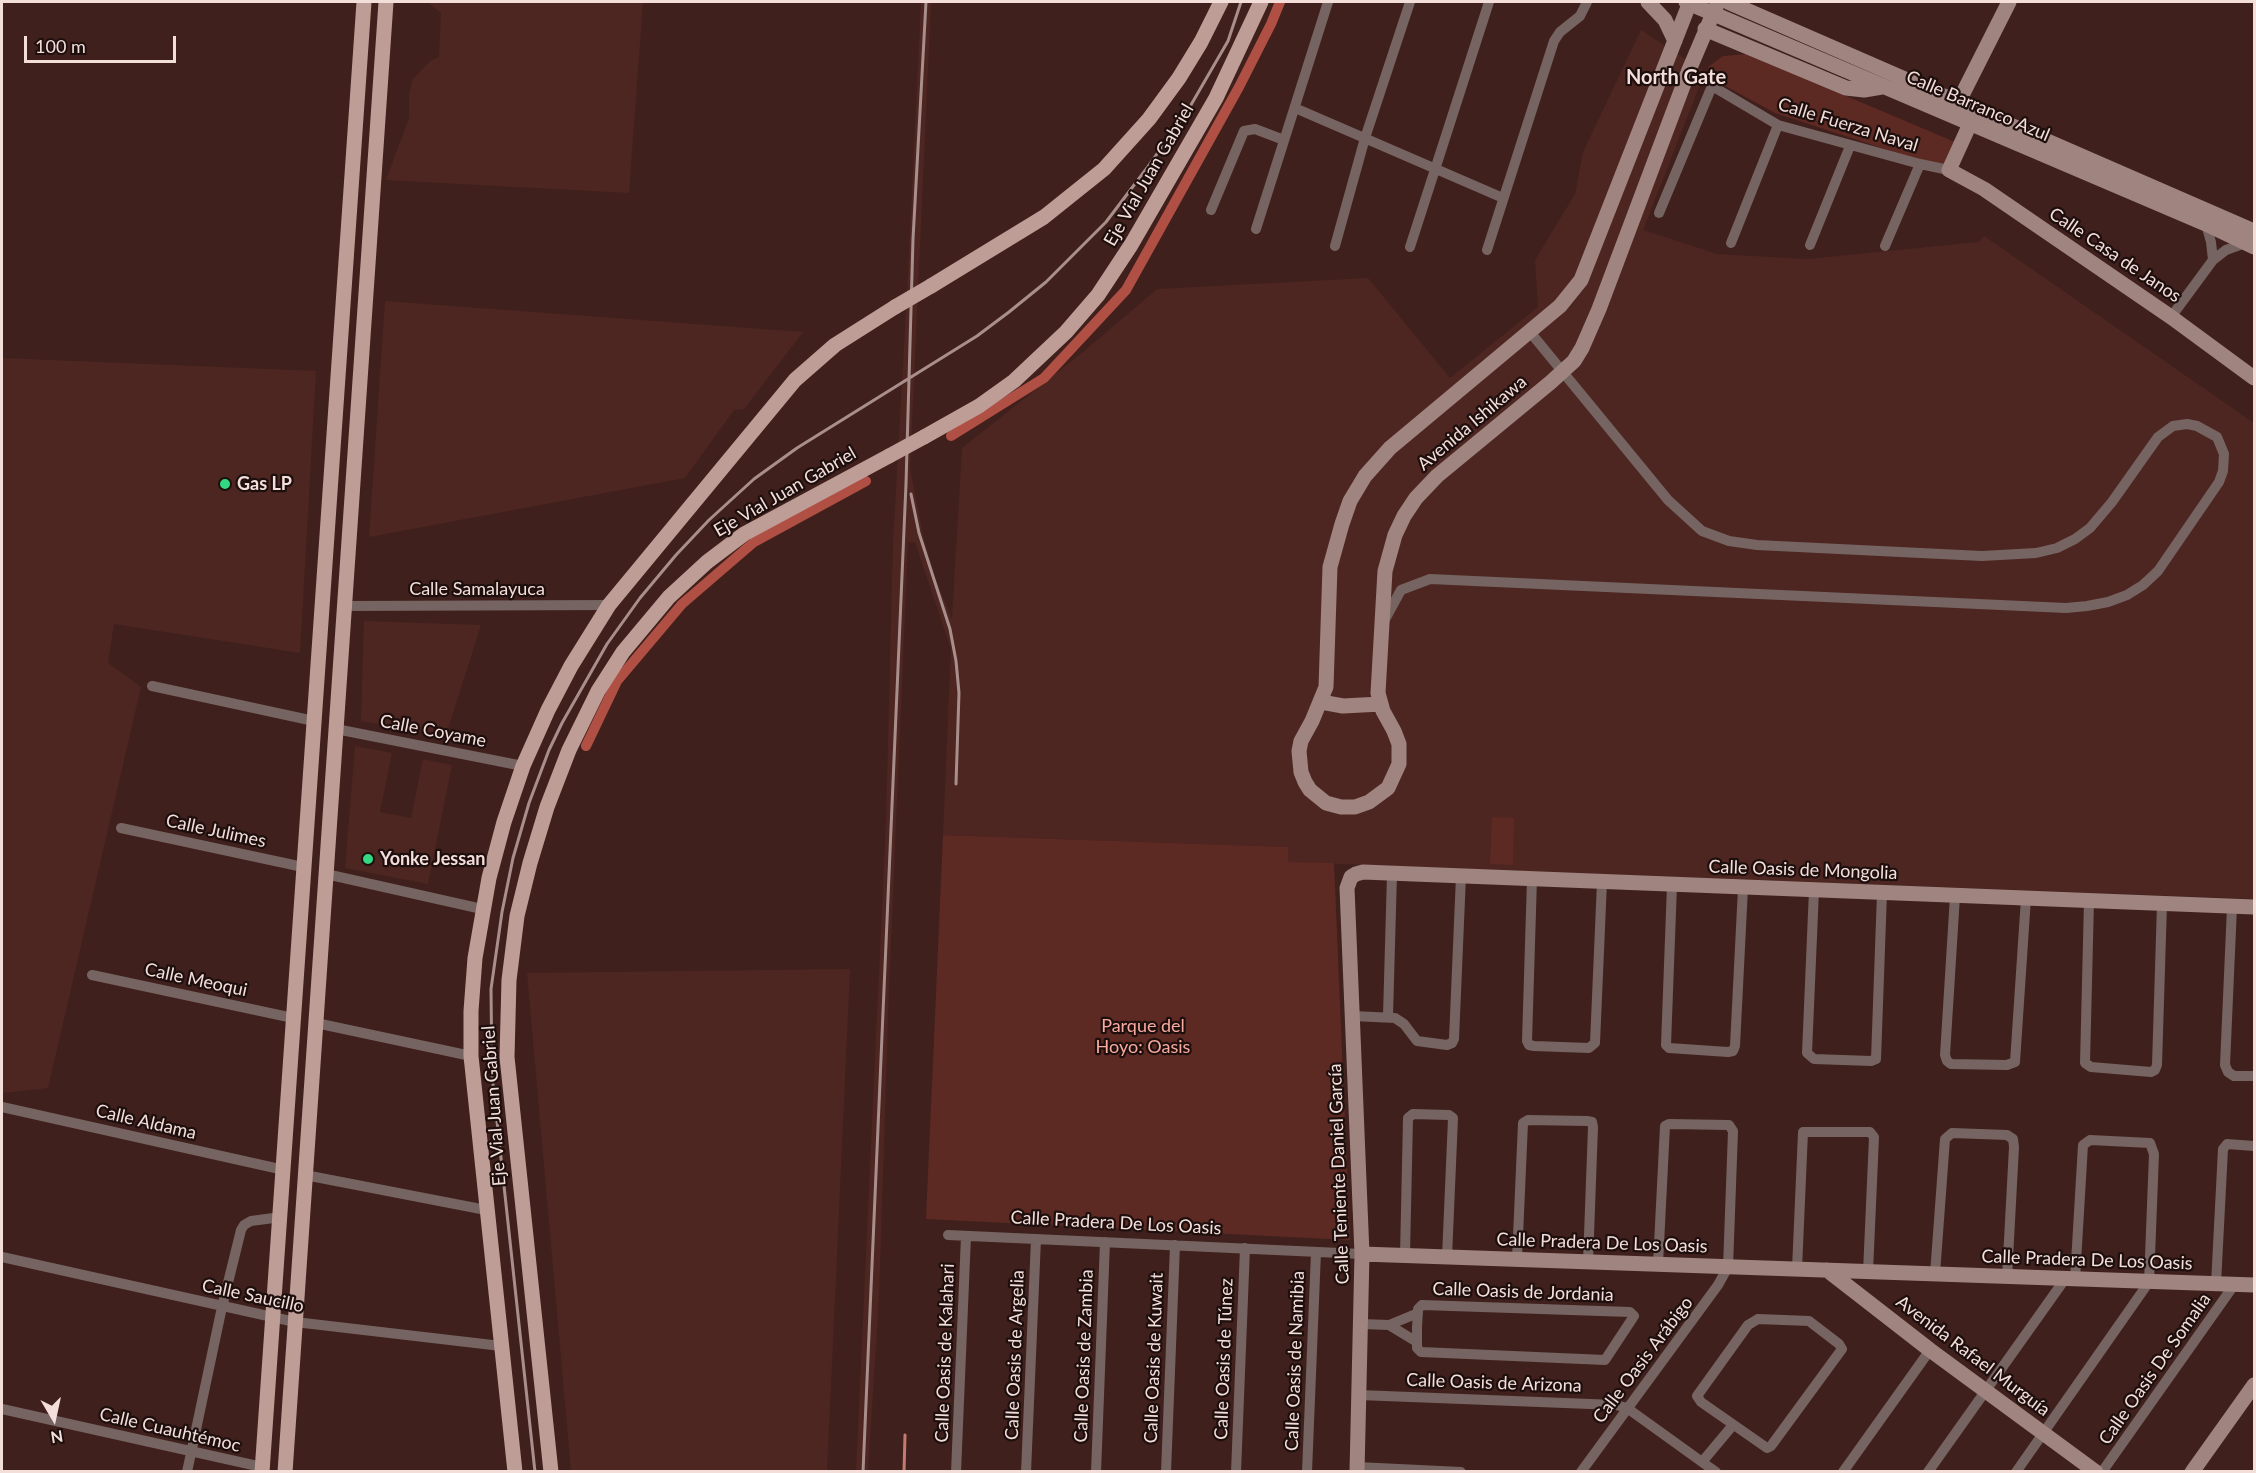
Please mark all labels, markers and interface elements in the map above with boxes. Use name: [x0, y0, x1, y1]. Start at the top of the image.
scale bar: [27, 24, 178, 62]
text: 100 m: [35, 35, 86, 57]
district label: North Gate: [1626, 66, 1726, 90]
street label: Calle Barranco Azul: [1903, 66, 2053, 146]
street label: Calle Fuerza Naval: [1775, 93, 1921, 157]
street label: Eje Vial Juan Gabriel: [1099, 100, 1199, 250]
street label: Calle Casa de Janos: [2045, 203, 2185, 307]
street label: Avenida Ishikawa: [1413, 371, 1531, 475]
street label: Eje Vial Juan Gabriel: [710, 442, 860, 542]
place label: Gas LP: [237, 473, 292, 495]
marker: Gas LP: [218, 477, 232, 491]
street label: Calle Samalayuca: [409, 578, 545, 600]
street label: Calle Coyame: [378, 710, 488, 752]
street label: Calle Julimes: [164, 810, 268, 852]
place label: Yonke Jessan: [380, 848, 485, 870]
marker: Yonke Jessan: [361, 852, 375, 866]
street label: Calle Oasis de Mongolia: [1708, 856, 1898, 884]
street label: Calle Meoqui: [143, 959, 249, 1001]
park label: Parque del Hoyo: Oasis: [1096, 1015, 1190, 1058]
street label: Eje Vial Juan Gabriel: [478, 1025, 510, 1187]
street label: Calle Teniente Daniel García: [1324, 1063, 1354, 1285]
street label: Calle Aldama: [94, 1100, 198, 1144]
street label: Calle Pradera De Los Oasis: [1010, 1207, 1222, 1239]
street label: Calle Pradera De Los Oasis: [1496, 1229, 1708, 1257]
street label: Calle Pradera De Los Oasis: [1981, 1246, 2193, 1274]
street label: Calle Oasis de Kalahari: [931, 1263, 959, 1443]
street label: Calle Oasis de Zambia: [1070, 1269, 1098, 1443]
street label: Calle Oasis de Argelia: [1001, 1270, 1029, 1440]
street label: Calle Oasis de Namibia: [1281, 1271, 1309, 1451]
street label: Calle Oasis de Kuwait: [1140, 1272, 1168, 1444]
street label: Calle Saucillo: [200, 1275, 306, 1317]
street label: Calle Oasis de Túnez: [1210, 1278, 1238, 1440]
street label: Calle Oasis de Jordania: [1432, 1278, 1614, 1306]
street label: Calle Oasis De Somalia: [2095, 1289, 2215, 1449]
street label: Avenida Rafael Murguía: [1892, 1291, 2054, 1421]
street label: Calle Oasis Arábigo: [1588, 1293, 1698, 1427]
street label: Calle Oasis de Arizona: [1406, 1369, 1582, 1397]
north arrow: [24, 1389, 84, 1449]
street label: Calle Cuauhtémoc: [97, 1403, 243, 1457]
text: N: [49, 1427, 64, 1448]

